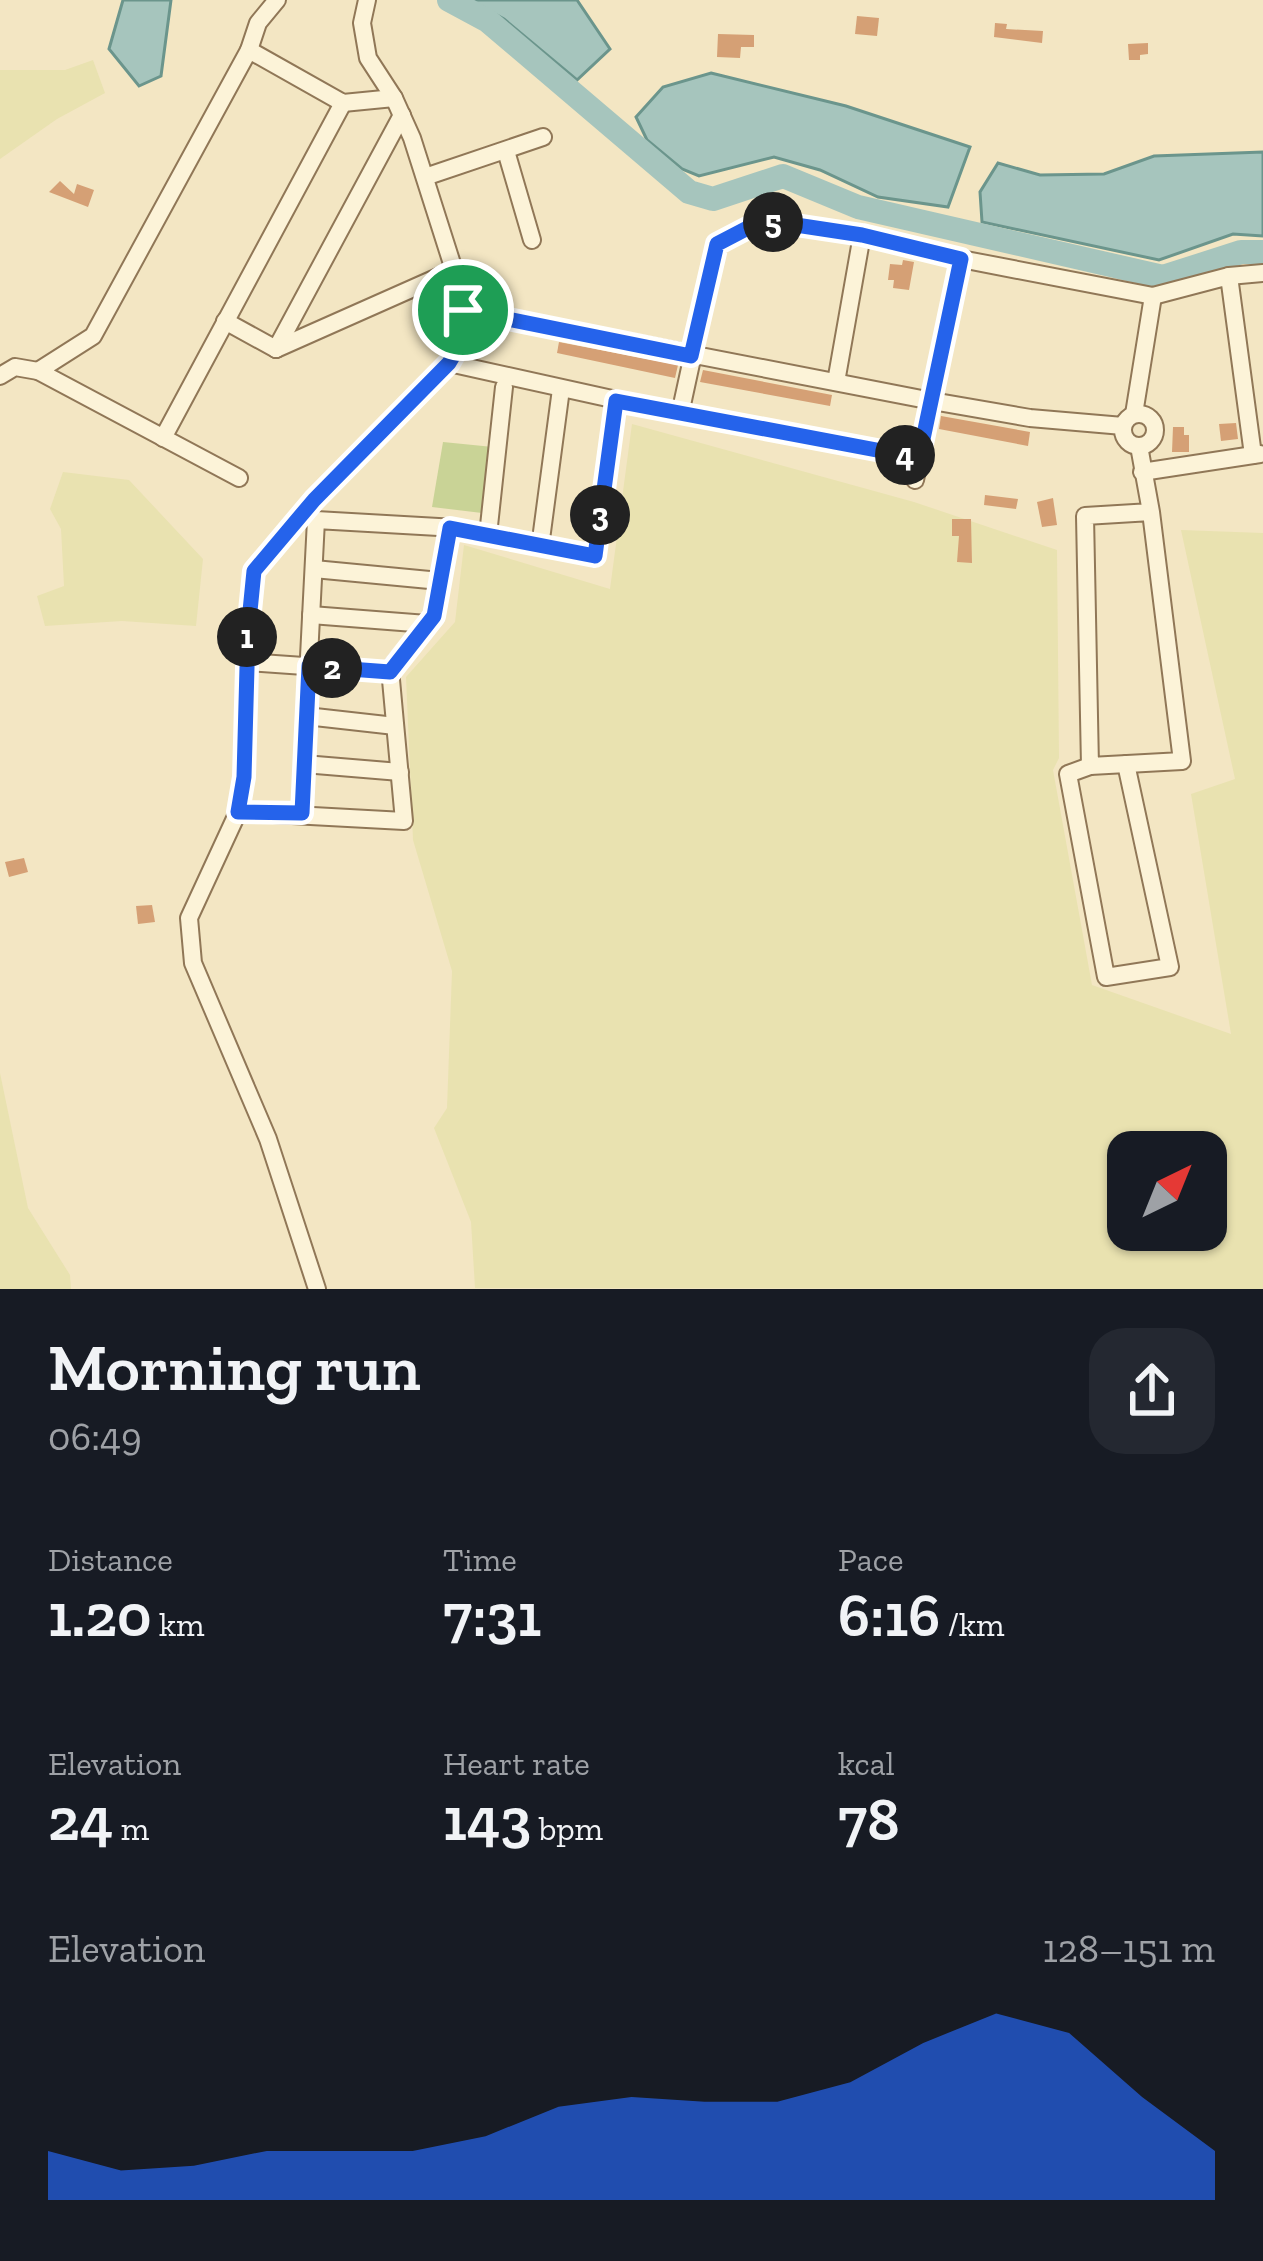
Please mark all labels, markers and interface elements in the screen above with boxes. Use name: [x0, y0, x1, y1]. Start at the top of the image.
pin: 5: [743, 192, 803, 252]
text: 5: [764, 202, 782, 241]
pin: [412, 259, 514, 361]
icon: arrive: [430, 277, 496, 343]
pin: 4: [875, 425, 935, 485]
text: 4: [896, 435, 914, 474]
pin: 3: [570, 485, 630, 545]
text: 3: [591, 495, 609, 534]
pin: 1: [217, 607, 277, 667]
text: 1: [240, 617, 254, 656]
pin: 2: [302, 638, 362, 698]
text: 2: [323, 648, 341, 687]
north arrow: [1107, 1131, 1227, 1251]
map controls: [1107, 1131, 1227, 1251]
text: Morning run: [48, 1328, 421, 1407]
button: share: [1089, 1328, 1215, 1454]
text: 06:49: [48, 1413, 142, 1460]
text: Distance: [48, 1540, 173, 1579]
text: Time: [443, 1540, 517, 1579]
text: Pace: [838, 1540, 903, 1579]
text: 1.20: [48, 1579, 151, 1651]
text: 7:31: [443, 1579, 541, 1651]
text: 6:16: [838, 1579, 940, 1651]
text: km: [151, 1605, 205, 1644]
text: /km: [940, 1605, 1005, 1644]
text: Elevation: [48, 1744, 181, 1783]
text: Heart rate: [443, 1744, 590, 1783]
text: kcal: [838, 1744, 895, 1783]
text: 24: [48, 1783, 113, 1855]
text: 143: [443, 1783, 531, 1855]
text: 78: [838, 1783, 900, 1855]
text: m: [113, 1809, 149, 1848]
text: bpm: [531, 1809, 603, 1848]
text: Elevation: [48, 1925, 205, 1972]
text: 128–151 m: [1043, 1925, 1215, 1972]

